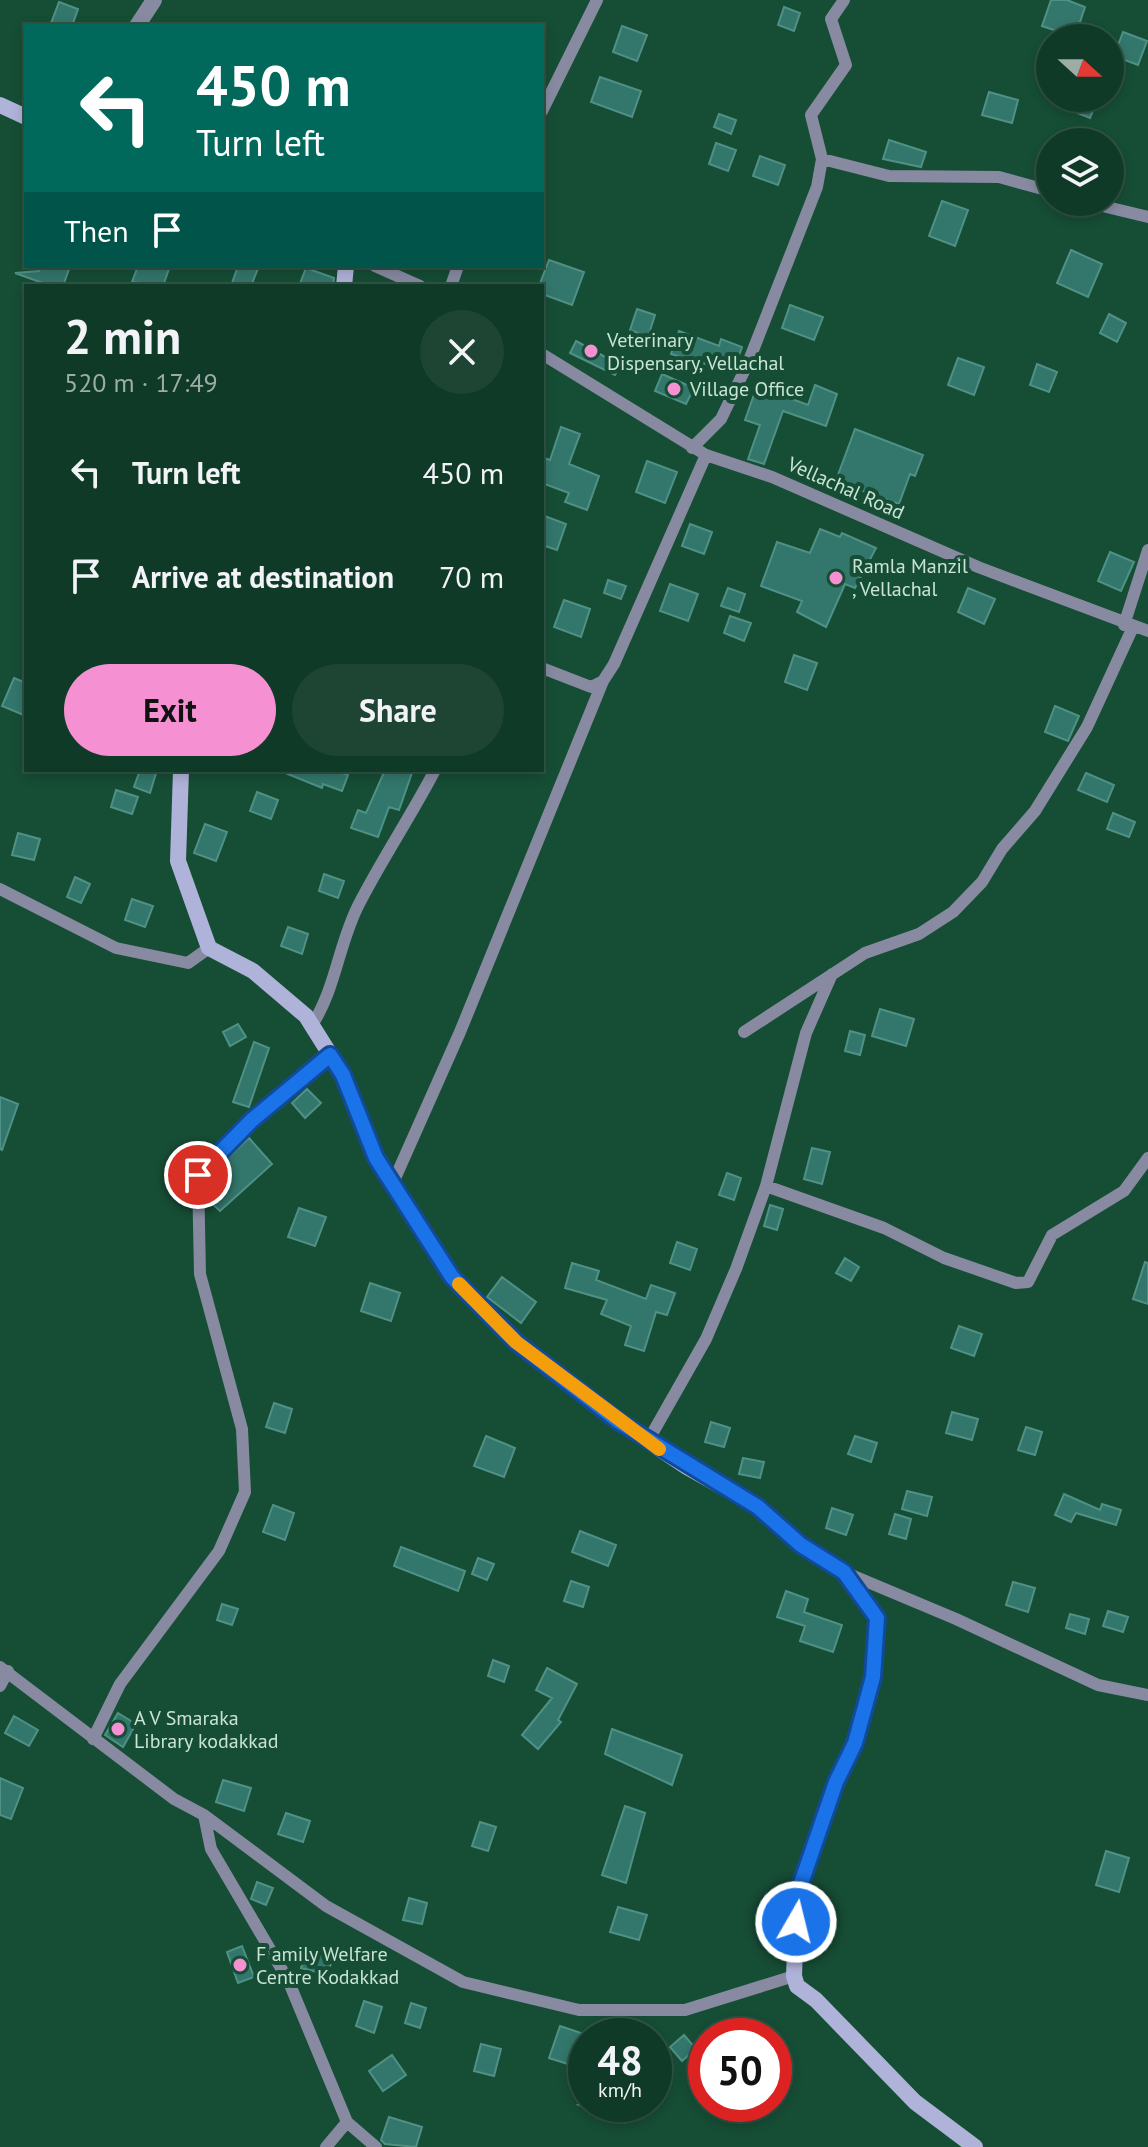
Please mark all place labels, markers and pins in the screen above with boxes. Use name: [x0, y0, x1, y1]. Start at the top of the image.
place label: Veterinary Dispensary, Vellachal: [606, 327, 784, 376]
marker: Veterinary Dispensary, Vellachal: [582, 342, 600, 360]
place label: Village Office: [689, 376, 804, 402]
marker: Village Office: [665, 380, 683, 398]
place label: Ramla Manzil , Vellachal: [852, 553, 968, 602]
marker: Ramla Manzil , Vellachal: [827, 569, 845, 587]
pin: [164, 1141, 232, 1209]
place label: A V Smaraka Library kodakkad: [134, 1705, 279, 1754]
marker: A V Smaraka Library kodakkad: [109, 1720, 127, 1738]
place label: F amily Welfare Centre Kodakkad: [256, 1941, 399, 1990]
marker: F amily Welfare Centre Kodakkad: [231, 1956, 249, 1974]

